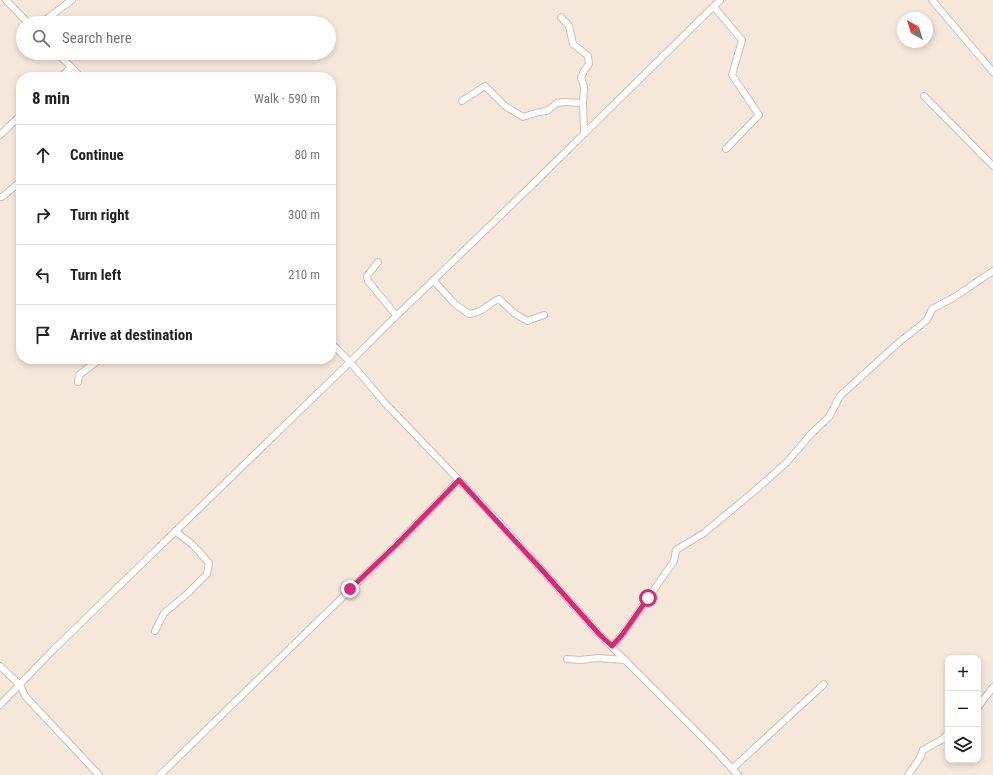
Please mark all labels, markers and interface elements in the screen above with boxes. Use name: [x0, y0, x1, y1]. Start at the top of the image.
north arrow: [897, 12, 933, 48]
search box: [16, 16, 336, 60]
icon: search: [30, 27, 52, 49]
text: Search here: [62, 29, 132, 47]
text: 8 min: [32, 88, 70, 108]
text: Walk · 590 m: [254, 91, 320, 106]
icon: ahead: [32, 144, 54, 166]
text: Continue: [70, 146, 124, 164]
text: 80 m: [294, 147, 320, 162]
icon: right: [32, 204, 54, 226]
text: Turn right: [70, 206, 129, 224]
text: 300 m: [288, 207, 320, 222]
icon: left: [32, 264, 54, 286]
text: Turn left: [70, 266, 121, 284]
text: 210 m: [288, 267, 320, 282]
icon: arrive: [32, 324, 54, 346]
text: Arrive at destination: [70, 326, 193, 344]
route end: [341, 580, 359, 598]
route start: [639, 589, 657, 607]
map controls: [945, 655, 981, 763]
button: +: [945, 655, 981, 691]
button: −: [945, 691, 981, 727]
button: layers: [945, 727, 981, 763]

